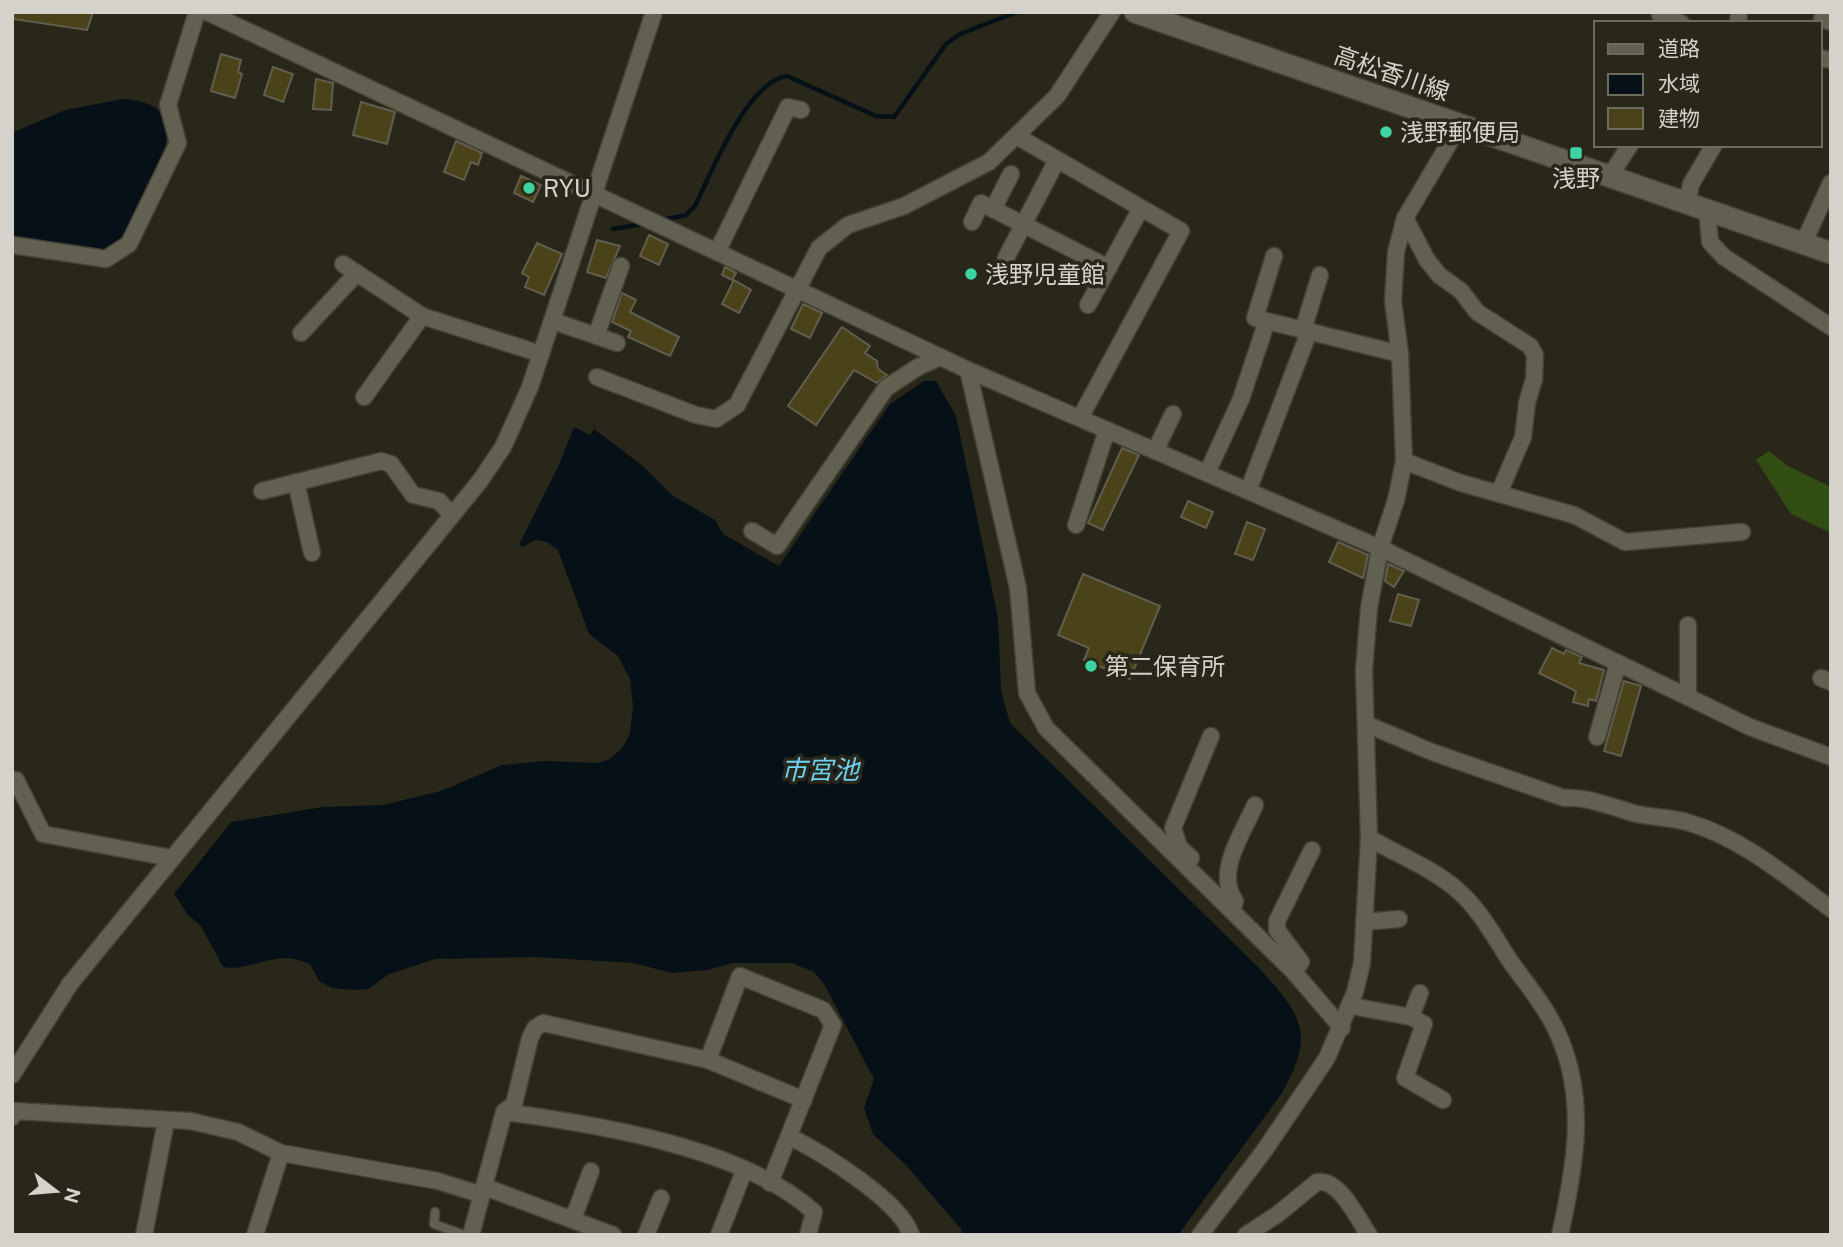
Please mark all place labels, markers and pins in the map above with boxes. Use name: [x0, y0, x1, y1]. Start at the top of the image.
place label: 浅野郵便局: [1400, 118, 1520, 146]
marker: 浅野郵便局: [1378, 124, 1394, 140]
marker: 浅野: [1568, 145, 1584, 161]
place label: 浅野: [1552, 164, 1600, 192]
place label: RYU: [543, 174, 590, 202]
marker: RYU: [521, 180, 537, 196]
place label: 浅野児童館: [985, 260, 1105, 288]
marker: 浅野児童館: [963, 266, 979, 282]
place label: 第二保育所: [1105, 652, 1225, 680]
marker: 第二保育所: [1083, 658, 1099, 674]

